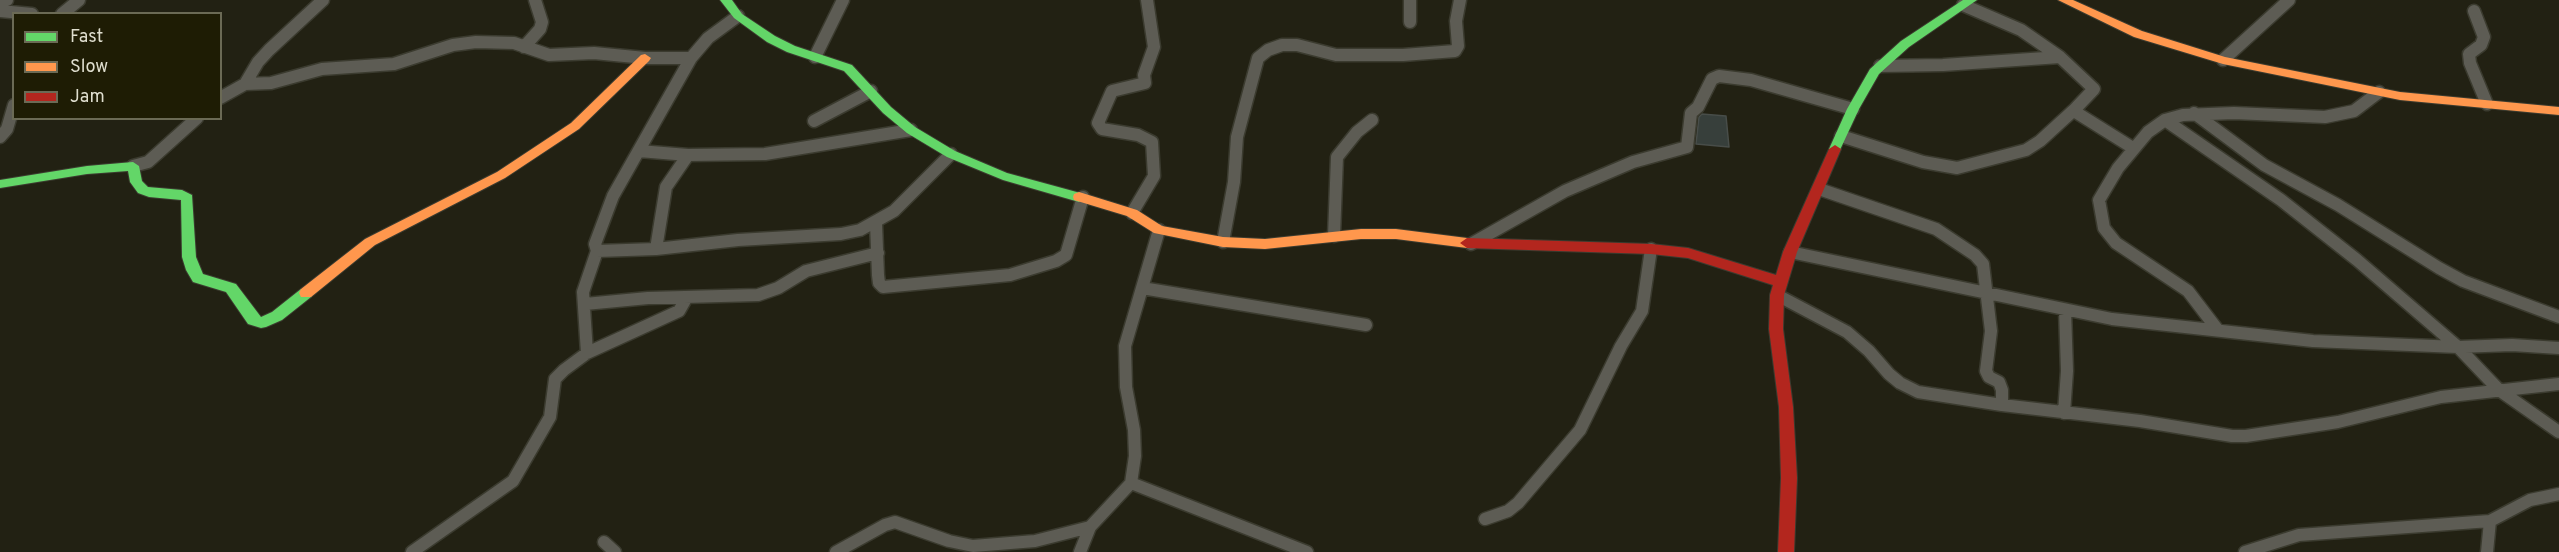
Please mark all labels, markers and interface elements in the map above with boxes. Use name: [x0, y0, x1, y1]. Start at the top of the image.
legend: [12, 12, 222, 120]
text: Fast: [70, 26, 103, 49]
text: Slow: [70, 56, 108, 79]
text: Jam: [70, 86, 105, 109]

